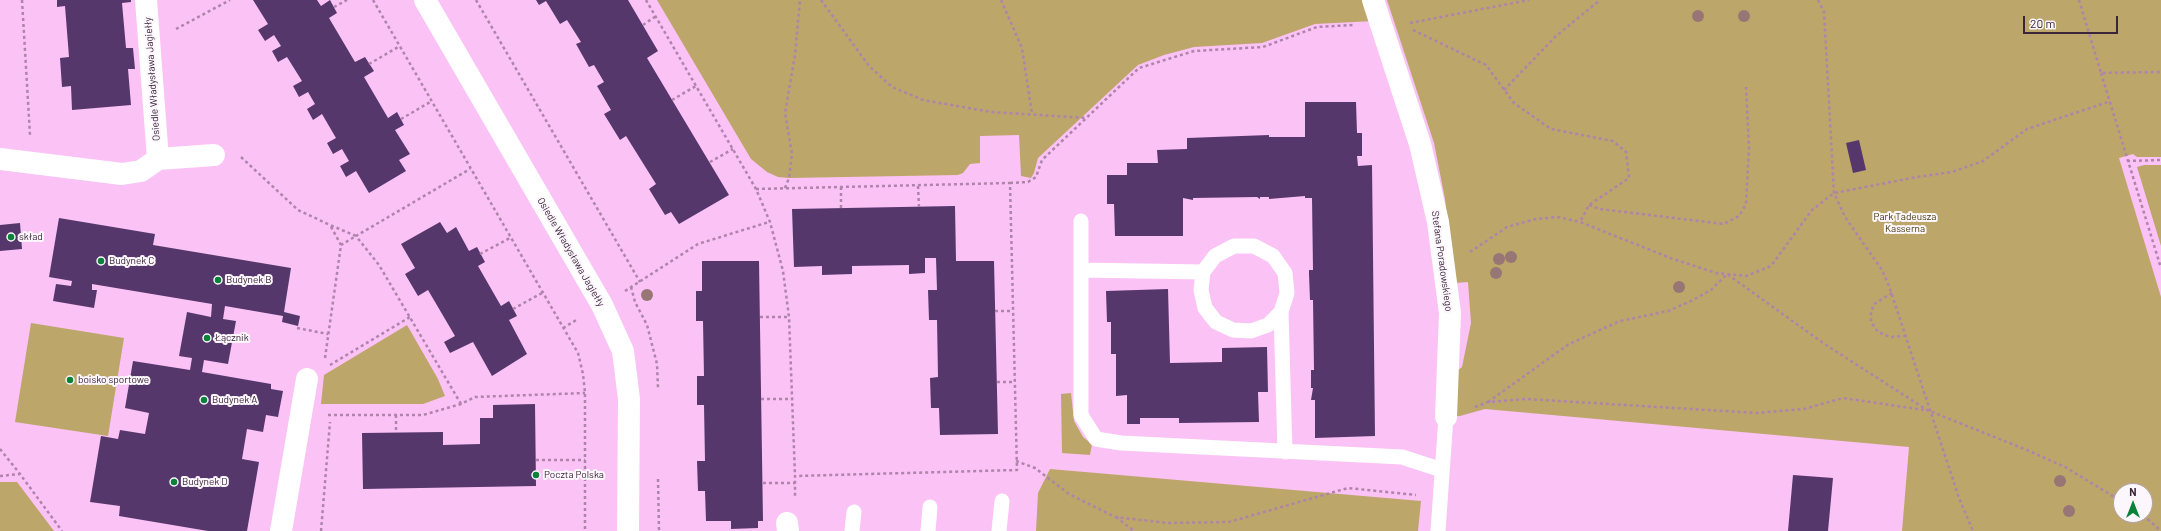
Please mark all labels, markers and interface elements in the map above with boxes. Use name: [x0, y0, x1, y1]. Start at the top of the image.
scale bar: [2025, 8, 2120, 34]
text: 20 m: [2030, 16, 2056, 30]
street label: Osiedle Władysława Jagiełły: [142, 17, 162, 141]
street label: Osiedle Władysława Jagiełły: [535, 195, 607, 309]
street label: Stefana Poradowskiego: [1429, 210, 1455, 312]
park label: Park Tadeusza Kasserna: [1874, 211, 1936, 234]
place label: skład: [19, 231, 43, 243]
marker: skład: [6, 232, 16, 242]
place label: Budynek C: [109, 255, 154, 267]
marker: Budynek C: [96, 256, 106, 266]
place label: Budynek B: [226, 274, 271, 286]
marker: Budynek B: [213, 275, 223, 285]
place label: Łącznik: [215, 332, 249, 344]
marker: Łącznik: [202, 333, 212, 343]
place label: boisko sportowe: [78, 374, 149, 386]
marker: boisko sportowe: [65, 375, 75, 385]
place label: Budynek A: [212, 394, 257, 406]
marker: Budynek A: [199, 395, 209, 405]
place label: Poczta Polska: [544, 469, 604, 481]
marker: Poczta Polska: [531, 470, 541, 480]
place label: Budynek D: [182, 476, 227, 488]
marker: Budynek D: [169, 477, 179, 487]
north arrow: [2113, 483, 2153, 523]
text: N: [2129, 485, 2137, 498]

